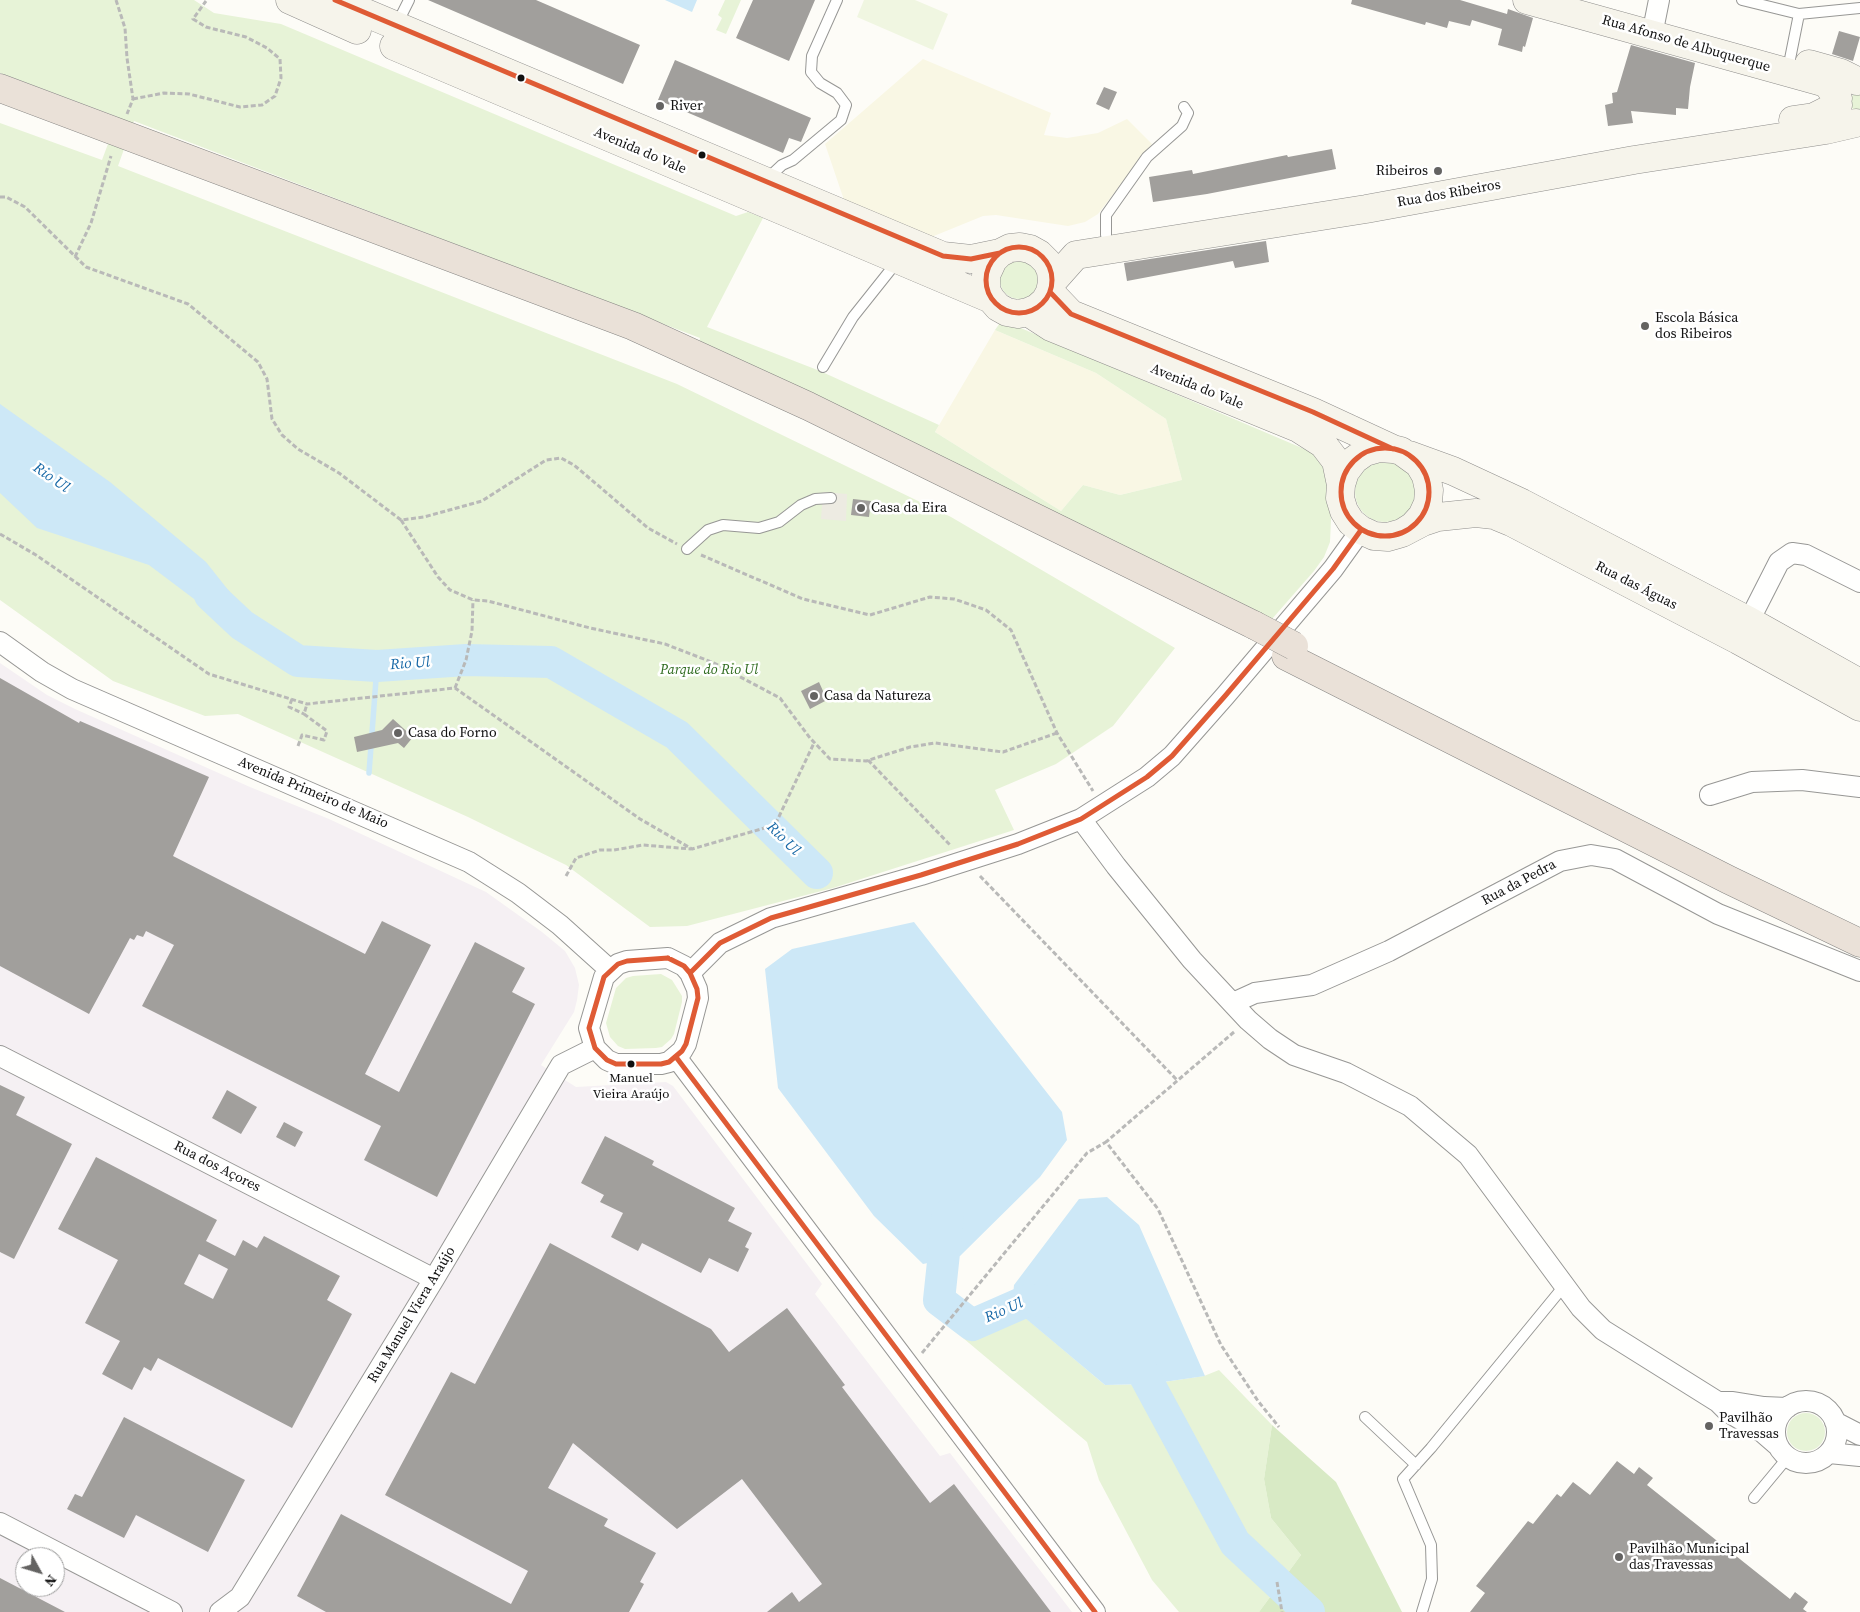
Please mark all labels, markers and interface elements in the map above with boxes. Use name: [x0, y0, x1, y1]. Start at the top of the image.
street label: Rua Afonso de Albuquerque: [1600, 12, 1772, 76]
unlabelled marker: [516, 73, 526, 83]
place label: River: [670, 98, 703, 114]
marker: River: [654, 100, 666, 112]
street label: Avenida do Vale: [591, 124, 689, 178]
unlabelled marker: [697, 150, 707, 160]
place label: Ribeiros: [1376, 163, 1428, 179]
marker: Ribeiros: [1432, 165, 1444, 177]
street label: Rua dos Ribeiros: [1396, 177, 1502, 211]
place label: Escola Básica dos Ribeiros: [1655, 310, 1738, 342]
marker: Escola Básica dos Ribeiros: [1639, 320, 1651, 332]
street label: Avenida do Vale: [1148, 361, 1246, 413]
water label: Rio Ul: [30, 459, 72, 497]
place label: Casa da Eira: [871, 500, 947, 516]
marker: Casa da Eira: [855, 502, 867, 514]
street label: Rua das Águas: [1592, 558, 1680, 614]
water label: Rio Ul: [390, 654, 430, 674]
park label: Parque do Rio Ul: [660, 662, 758, 678]
place label: Casa da Natureza: [824, 688, 931, 704]
marker: Casa da Natureza: [808, 690, 820, 702]
place label: Casa do Forno: [408, 725, 497, 741]
marker: Casa do Forno: [392, 727, 404, 739]
street label: Avenida Primeiro de Maio: [235, 754, 391, 832]
water label: Rio Ul: [763, 819, 803, 859]
street label: Rua da Pedra: [1479, 856, 1559, 910]
marker: Manuel Vieira Araújo: [626, 1059, 636, 1069]
place label: Manuel Vieira Araújo: [593, 1071, 669, 1102]
street label: Rua dos Açores: [171, 1138, 263, 1196]
street label: Rua Manuel Viera Araújo: [365, 1244, 459, 1386]
water label: Rio Ul: [982, 1295, 1026, 1327]
place label: Pavilhão Travessas: [1719, 1410, 1779, 1442]
marker: Pavilhão Travessas: [1703, 1420, 1715, 1432]
place label: Pavilhão Municipal das Travessas: [1629, 1541, 1749, 1574]
north arrow: [15, 1547, 65, 1597]
marker: Pavilhão Municipal das Travessas: [1613, 1551, 1625, 1563]
text: N: [40, 1571, 62, 1591]

